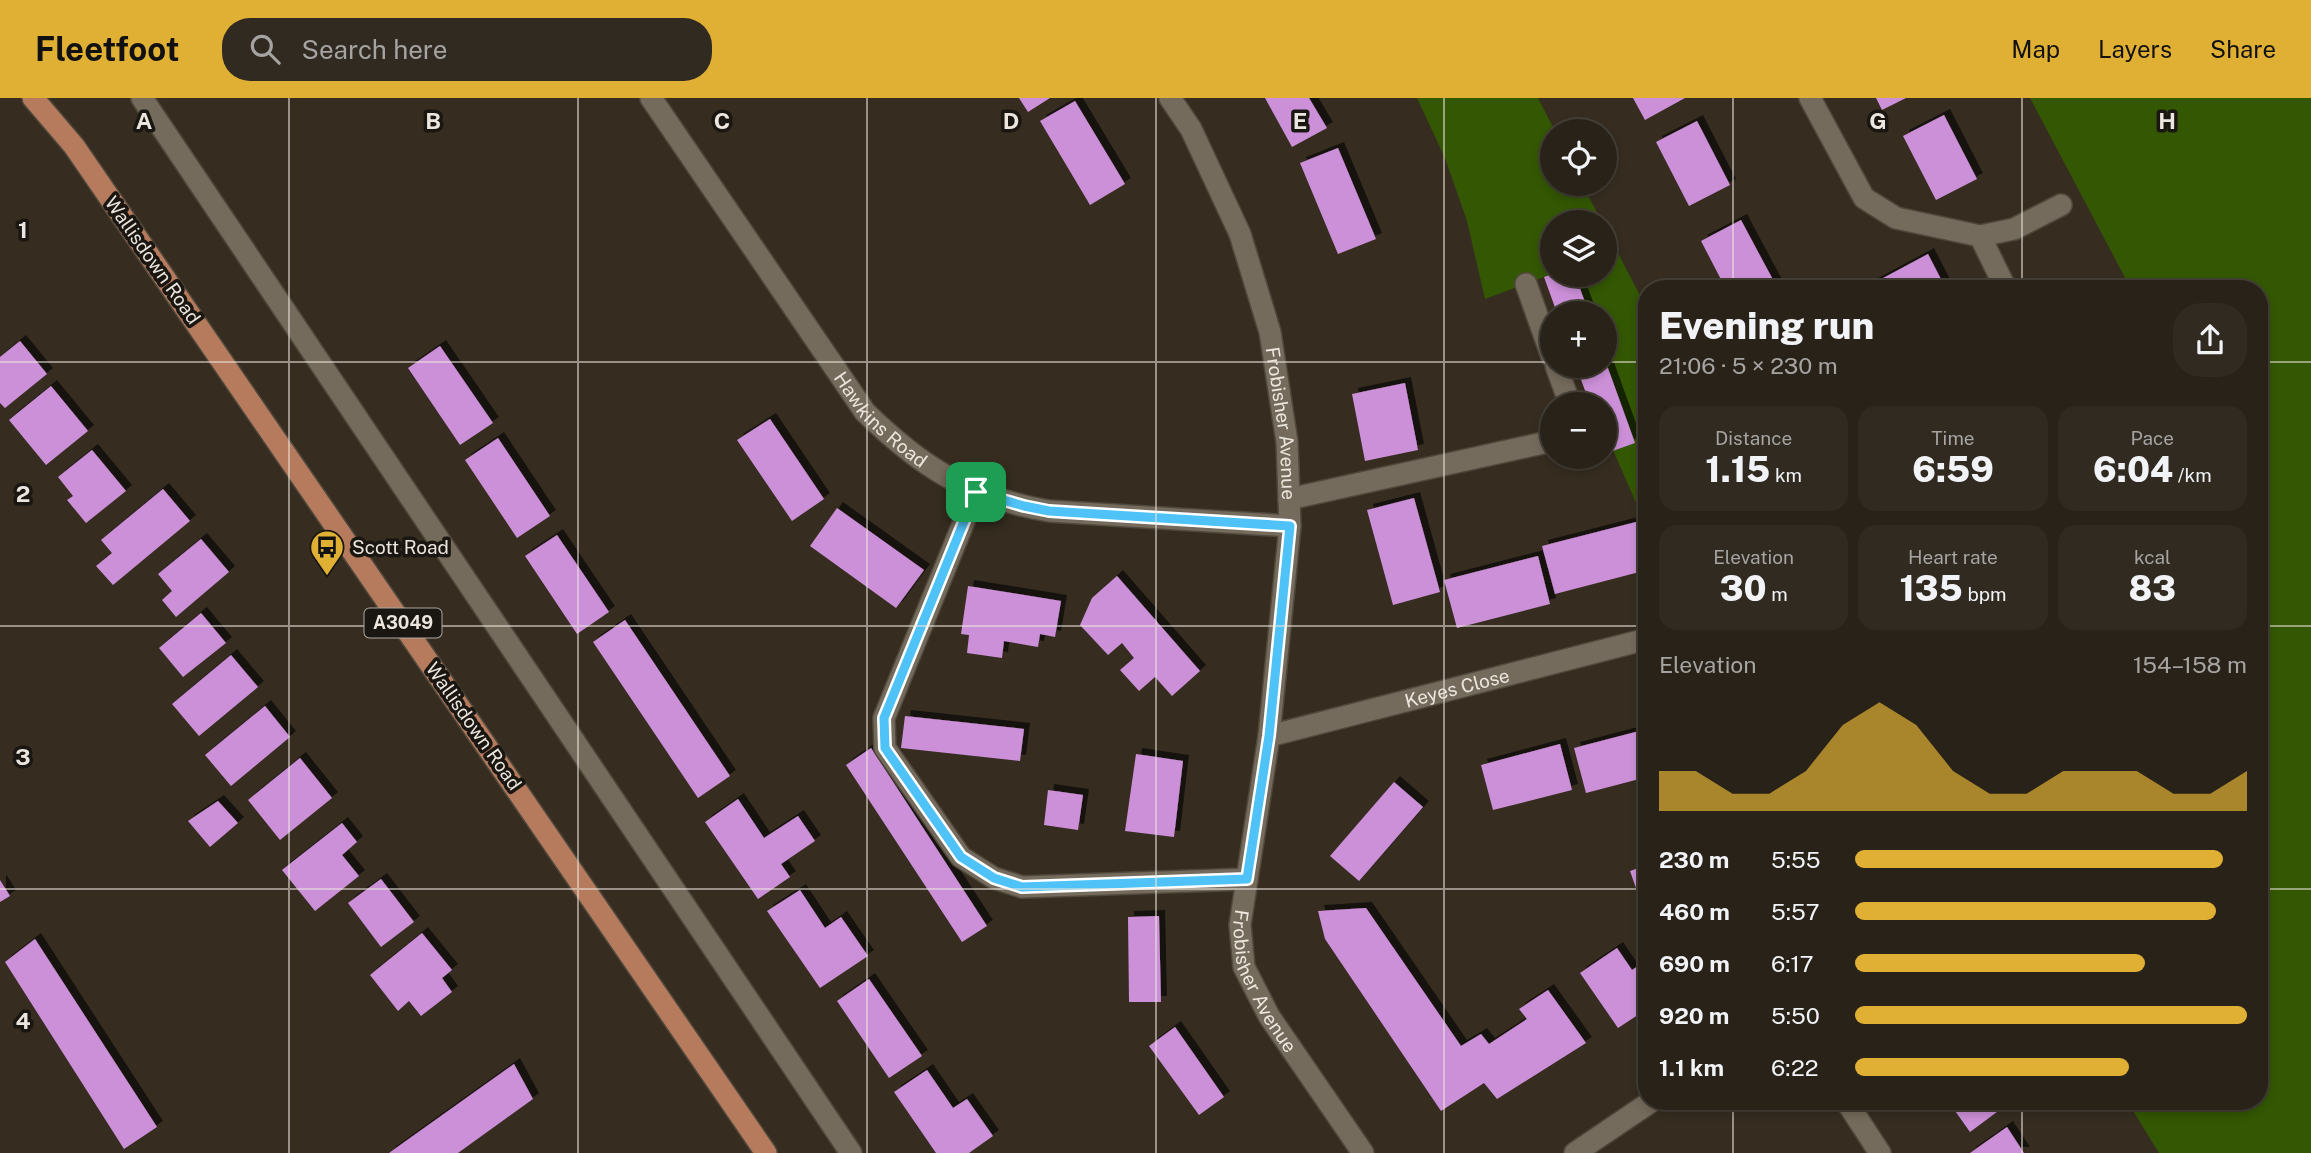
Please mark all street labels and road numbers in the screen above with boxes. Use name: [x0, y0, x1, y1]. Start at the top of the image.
street label: Wallisdown Road: [101, 192, 205, 328]
street label: Frobisher Avenue: [1261, 345, 1300, 500]
street label: Hawkins Road: [830, 367, 931, 472]
road number: A3049: [364, 608, 442, 638]
street label: Wallisdown Road: [422, 658, 526, 794]
street label: Keyes Close: [1402, 664, 1512, 712]
street label: Frobisher Avenue: [1229, 908, 1302, 1056]

